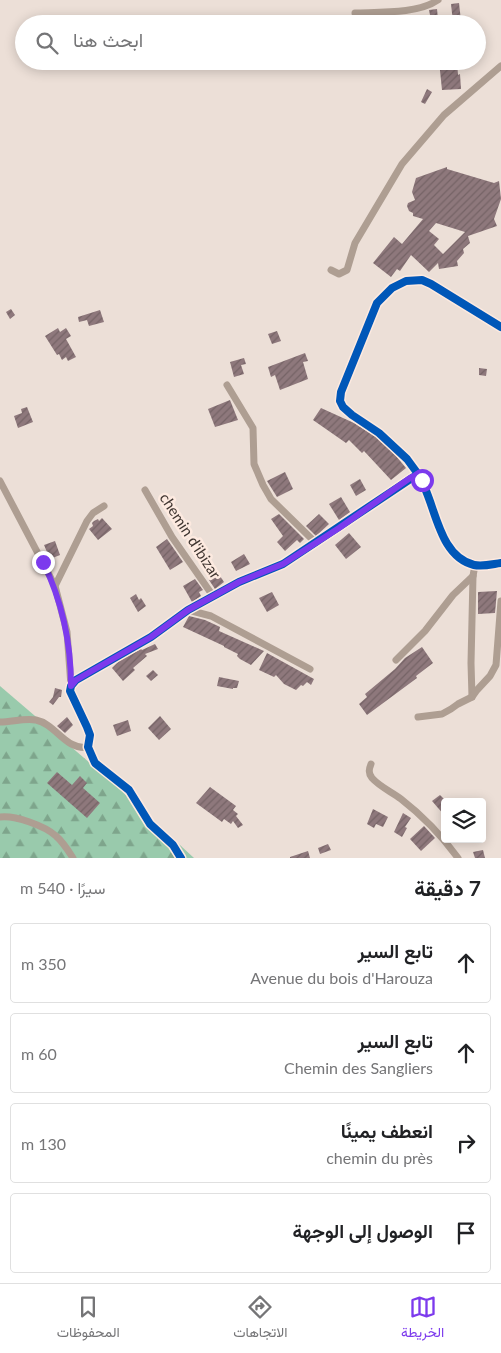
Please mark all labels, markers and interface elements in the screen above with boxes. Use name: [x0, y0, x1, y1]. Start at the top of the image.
search box: [15, 15, 486, 70]
text: ابحث هنا: [73, 28, 143, 51]
icon: search: [33, 29, 61, 57]
route start: [411, 469, 434, 492]
street label: chemin d'ibizar: [157, 489, 225, 582]
route end: [32, 551, 55, 574]
map controls: [441, 798, 486, 843]
button: layers: [441, 798, 486, 843]
text: 7 دقيقة: [414, 875, 481, 900]
text: سيرًا · 540 m: [20, 878, 105, 897]
text: تابع السير: [358, 939, 433, 962]
icon: ahead: [452, 949, 480, 977]
text: 350 m: [21, 954, 66, 973]
text: Avenue du bois d'Harouza: [250, 968, 433, 987]
text: تابع السير: [358, 1029, 433, 1052]
icon: ahead: [452, 1039, 480, 1067]
text: 60 m: [21, 1044, 57, 1063]
text: Chemin des Sangliers: [284, 1058, 433, 1077]
text: انعطف يمينًا: [341, 1119, 433, 1142]
icon: right: [452, 1129, 480, 1157]
text: 130 m: [21, 1134, 66, 1153]
text: chemin du près: [326, 1148, 433, 1167]
text: الوصول إلى الوجهة: [292, 1219, 433, 1242]
icon: arrive: [452, 1219, 480, 1247]
tab: المحفوظات: [57, 1293, 120, 1345]
tab: الاتجاهات: [233, 1293, 288, 1345]
tab: الخريطة: [401, 1293, 444, 1345]

